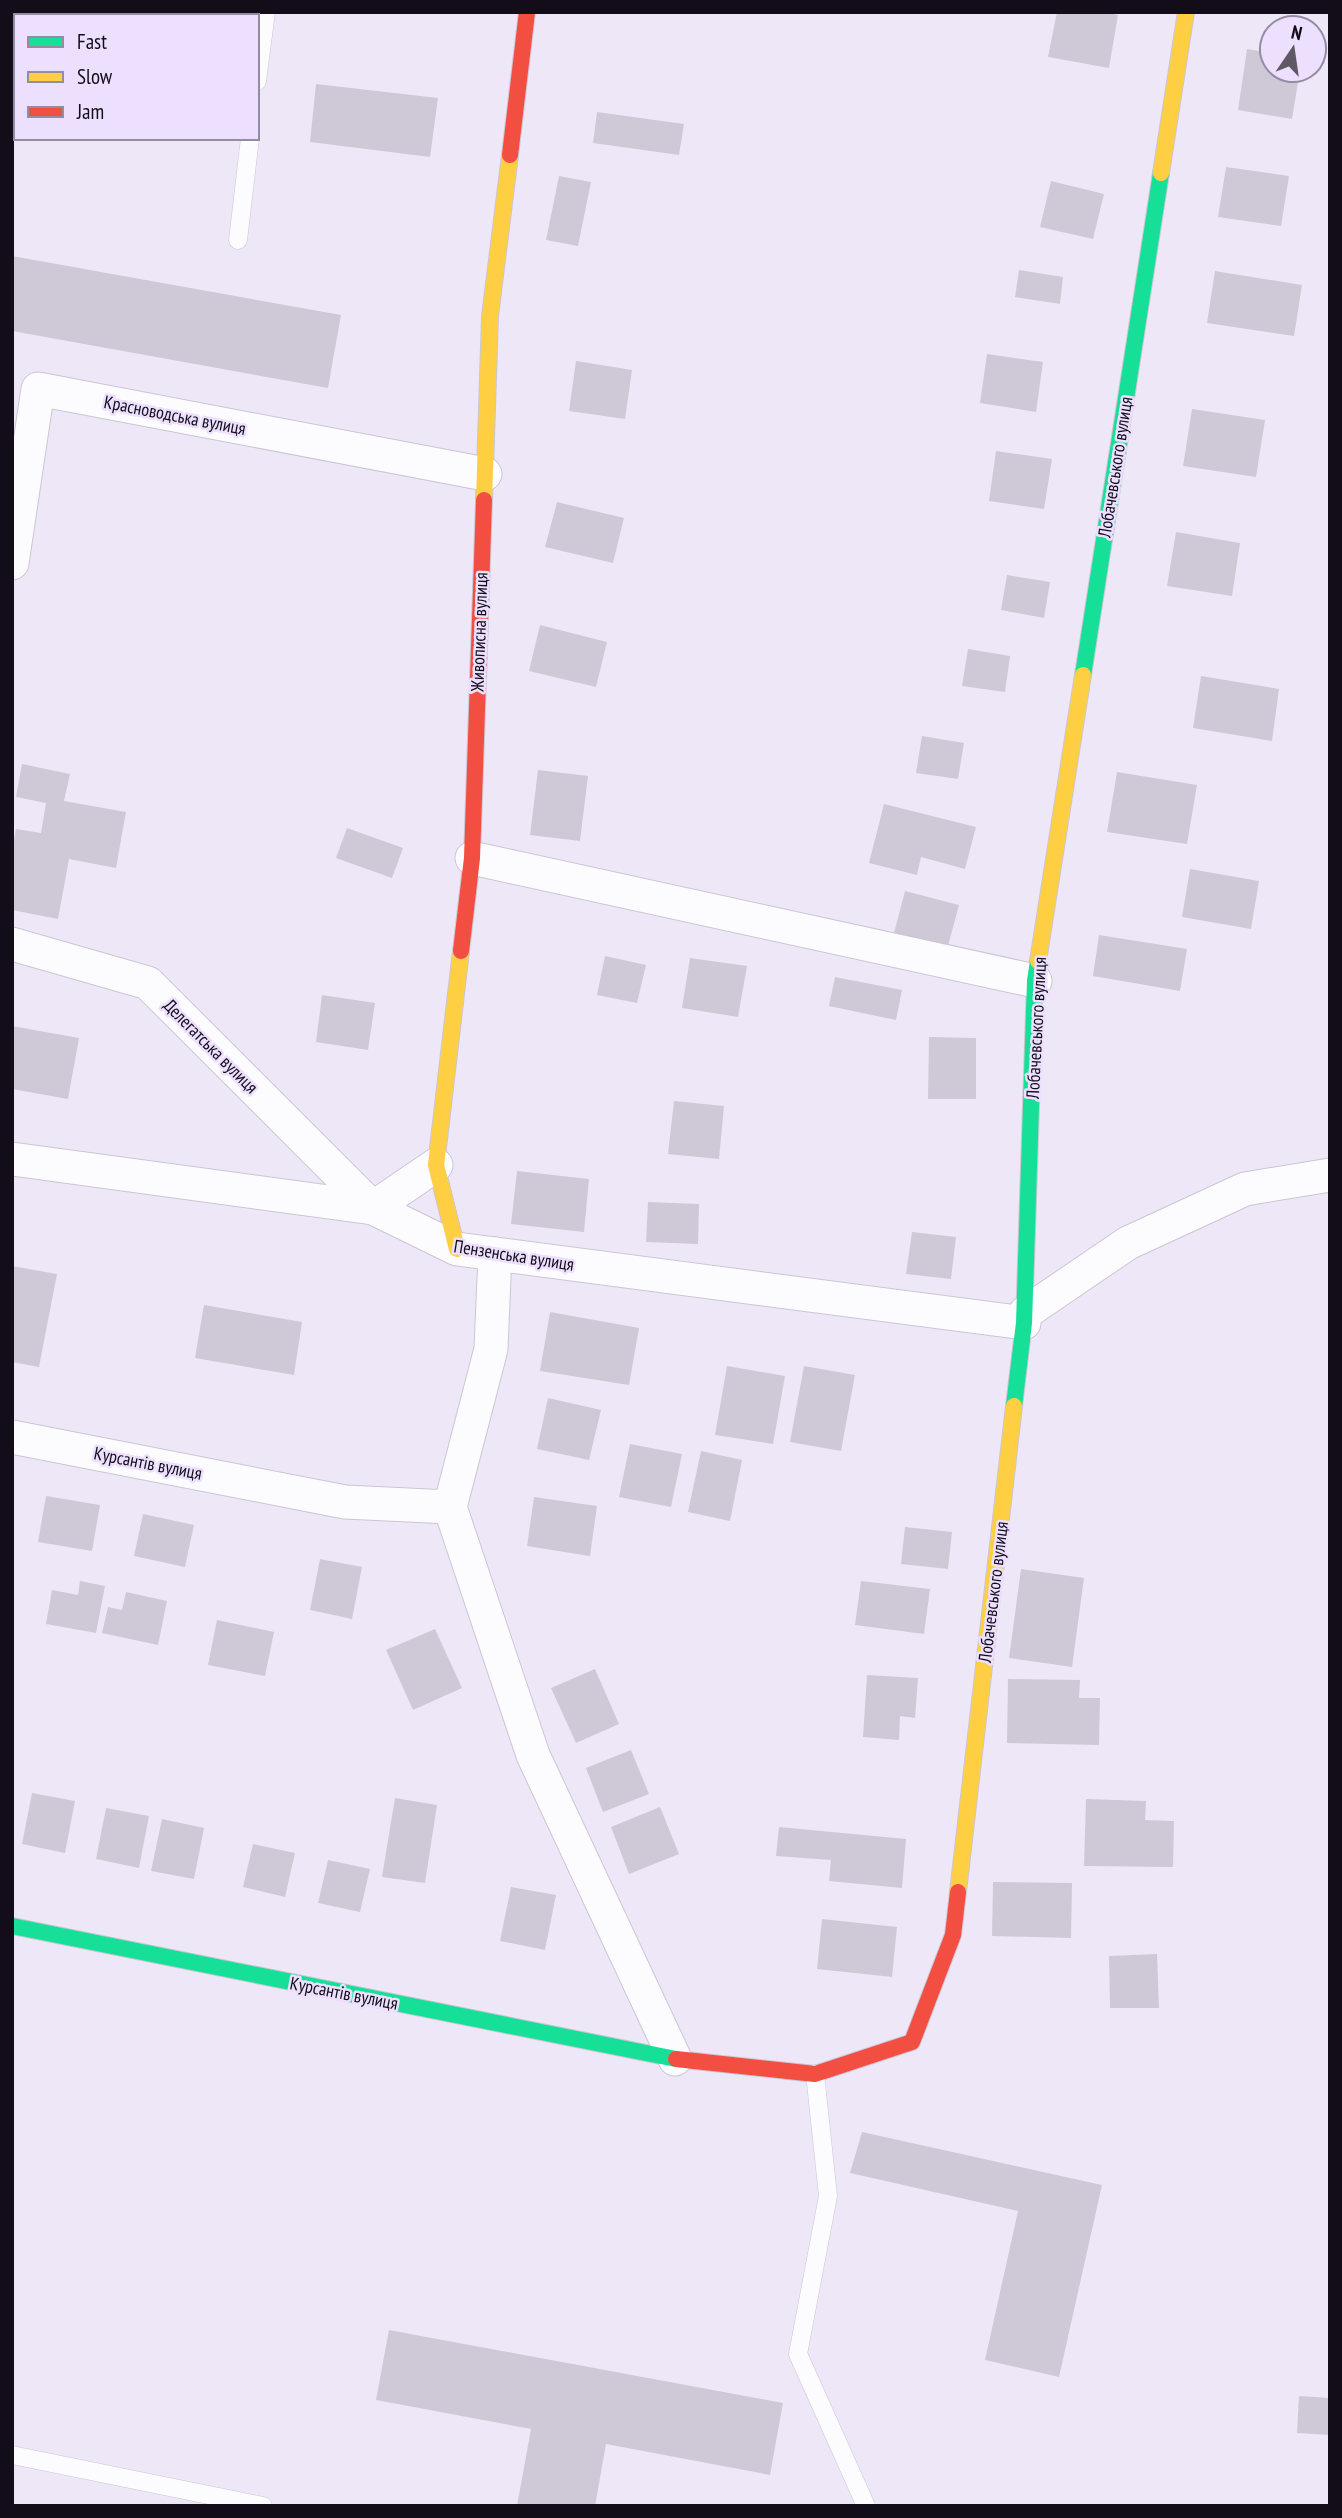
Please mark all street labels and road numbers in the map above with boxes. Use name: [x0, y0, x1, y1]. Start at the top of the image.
street label: Красноводська вулиця: [102, 390, 248, 440]
street label: Лобачевського вулиця: [1092, 395, 1137, 540]
street label: Живописна вулиця: [465, 572, 493, 693]
street label: Лобачевського вулиця: [1021, 956, 1051, 1101]
street label: Делегатська вулиця: [159, 994, 263, 1098]
street label: Пензенська вулиця: [452, 1234, 576, 1276]
street label: Курсантів вулиця: [92, 1441, 204, 1485]
street label: Лобачевського вулиця: [973, 1520, 1013, 1665]
street label: Курсантів вулиця: [288, 1971, 400, 2015]

